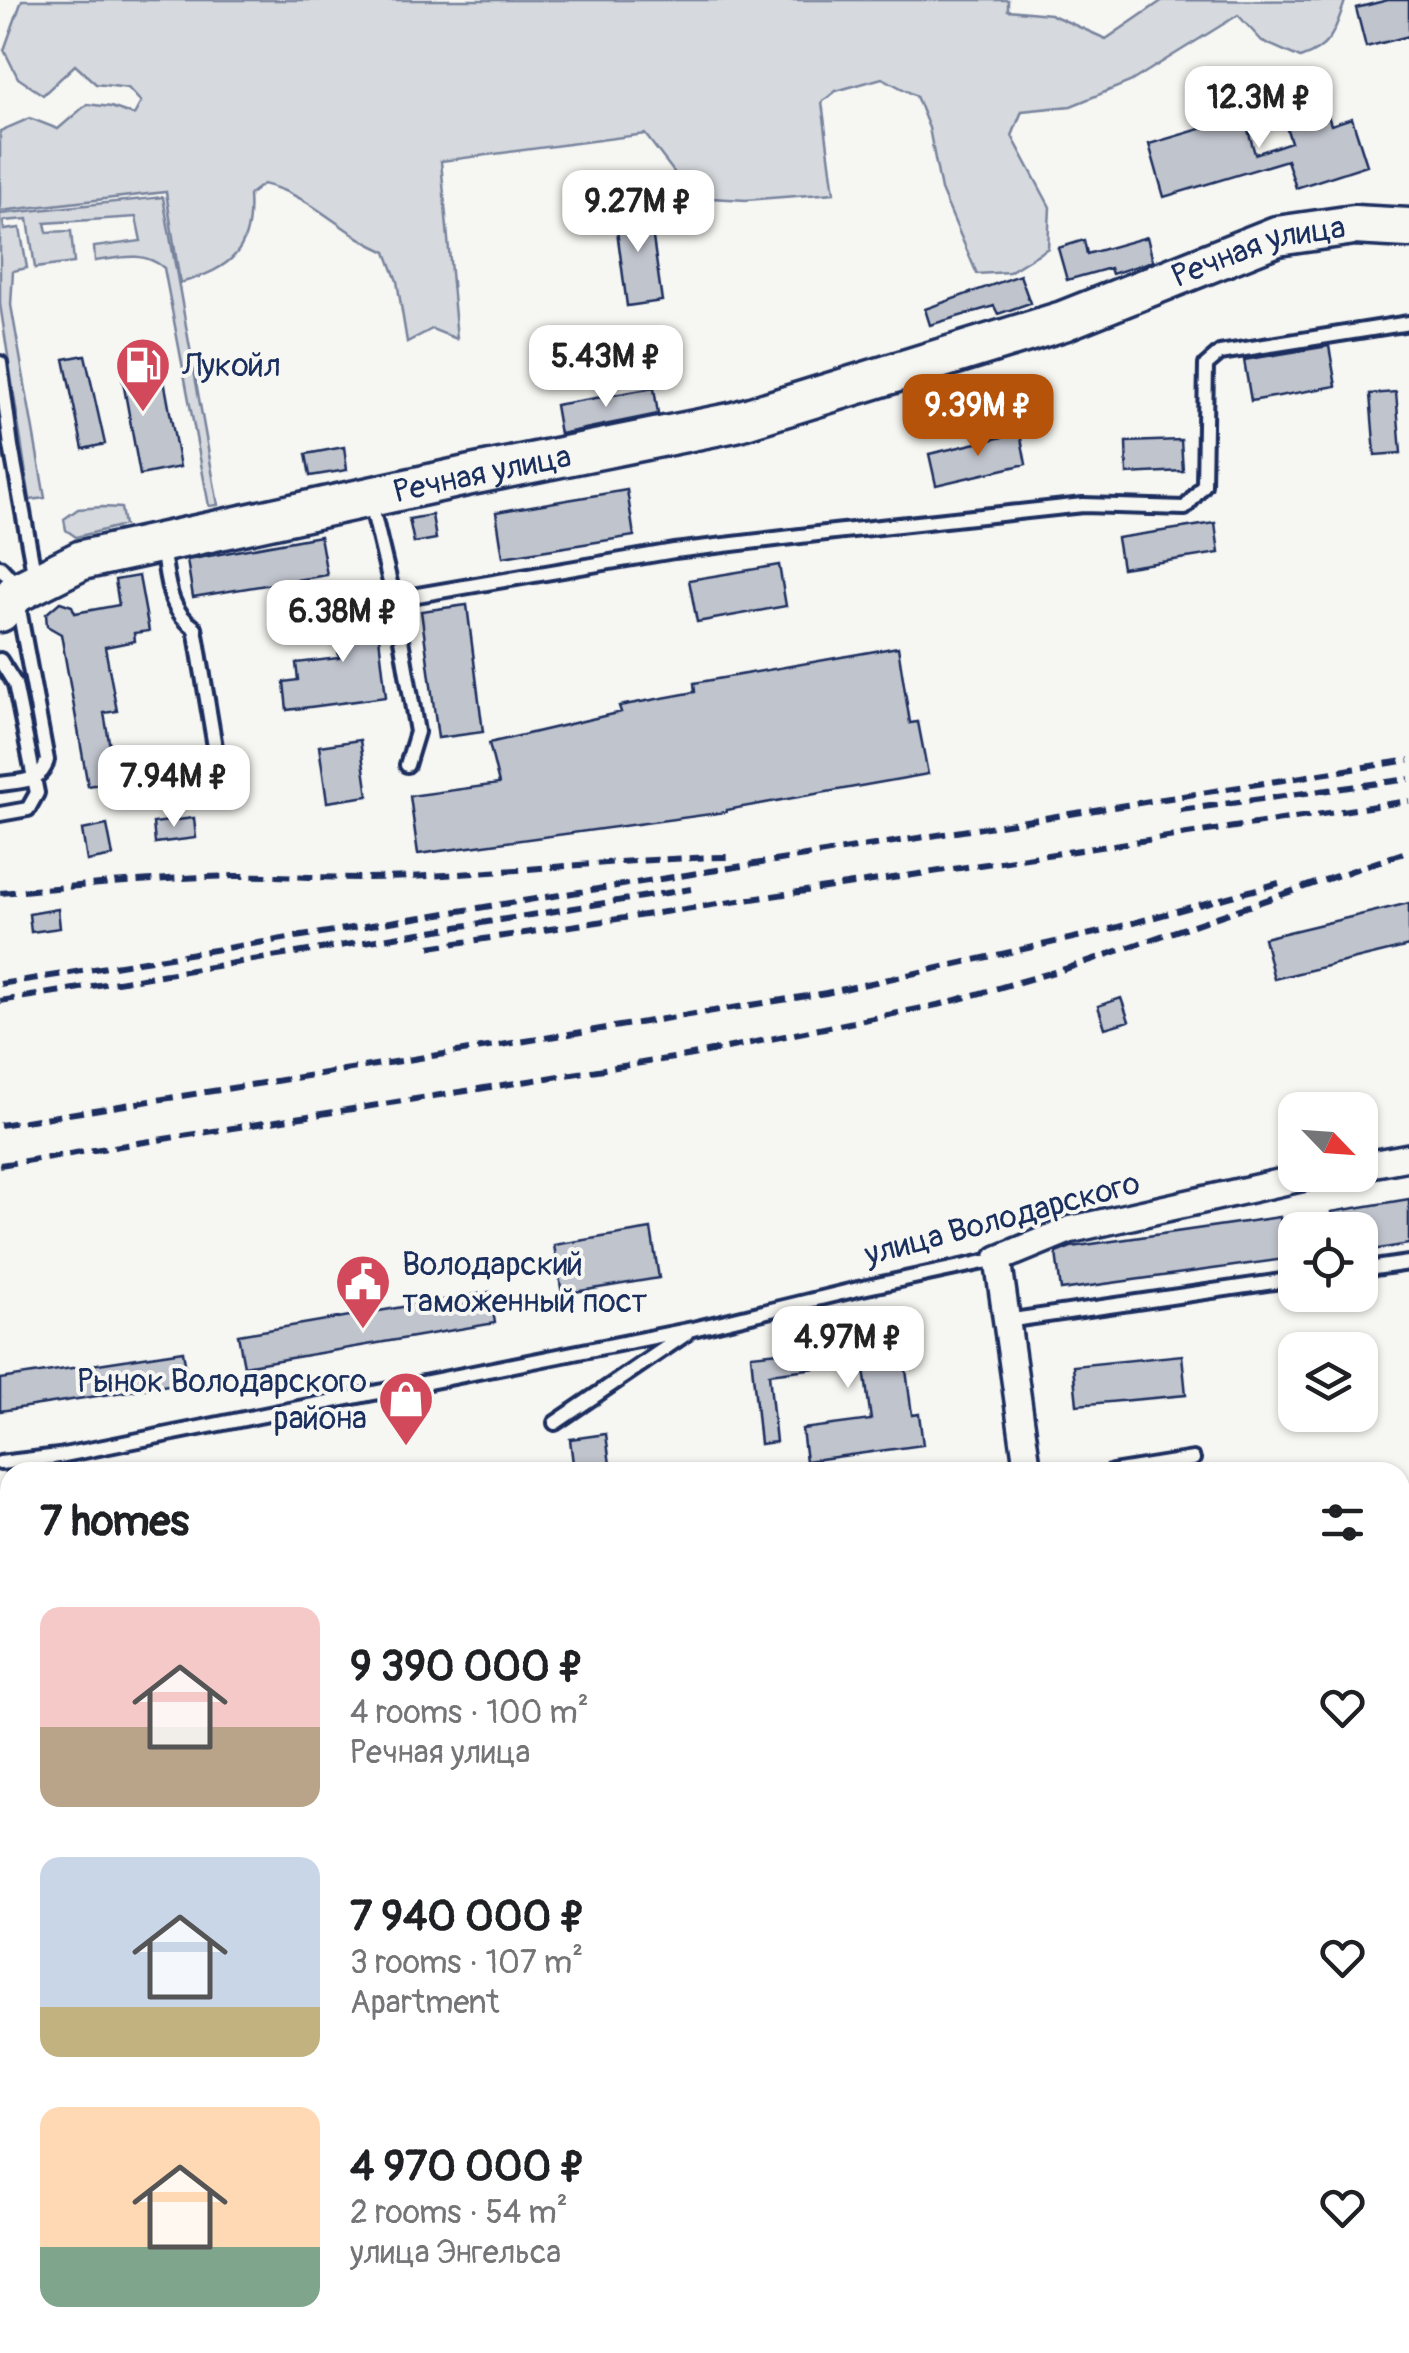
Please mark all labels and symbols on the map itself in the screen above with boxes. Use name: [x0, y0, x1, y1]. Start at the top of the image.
pin: 12.3M ₽: [1167, 66, 1351, 151]
pin: 9.27M ₽: [546, 170, 730, 255]
street label: Речная улица: [1166, 207, 1348, 297]
pin: 5.43M ₽: [514, 325, 698, 410]
fuel station icon: Лукойл: [113, 335, 173, 414]
place label: Лукойл: [181, 346, 281, 386]
pin: 9.39M ₽: [886, 374, 1070, 459]
street label: Речная улица: [390, 436, 575, 512]
pin: 6.38M ₽: [251, 580, 435, 665]
pin: 7.94M ₽: [82, 745, 266, 830]
north arrow: [1278, 1092, 1378, 1192]
street label: улица Володарского: [859, 1163, 1144, 1275]
place label: Володарский таможенный пост: [402, 1245, 647, 1322]
public building icon: Володарский таможенный пост: [333, 1252, 393, 1331]
pin: 4.97M ₽: [756, 1306, 940, 1391]
place label: Рынок Володарского района: [77, 1362, 367, 1439]
shop icon: Рынок Володарского района: [376, 1369, 436, 1448]

